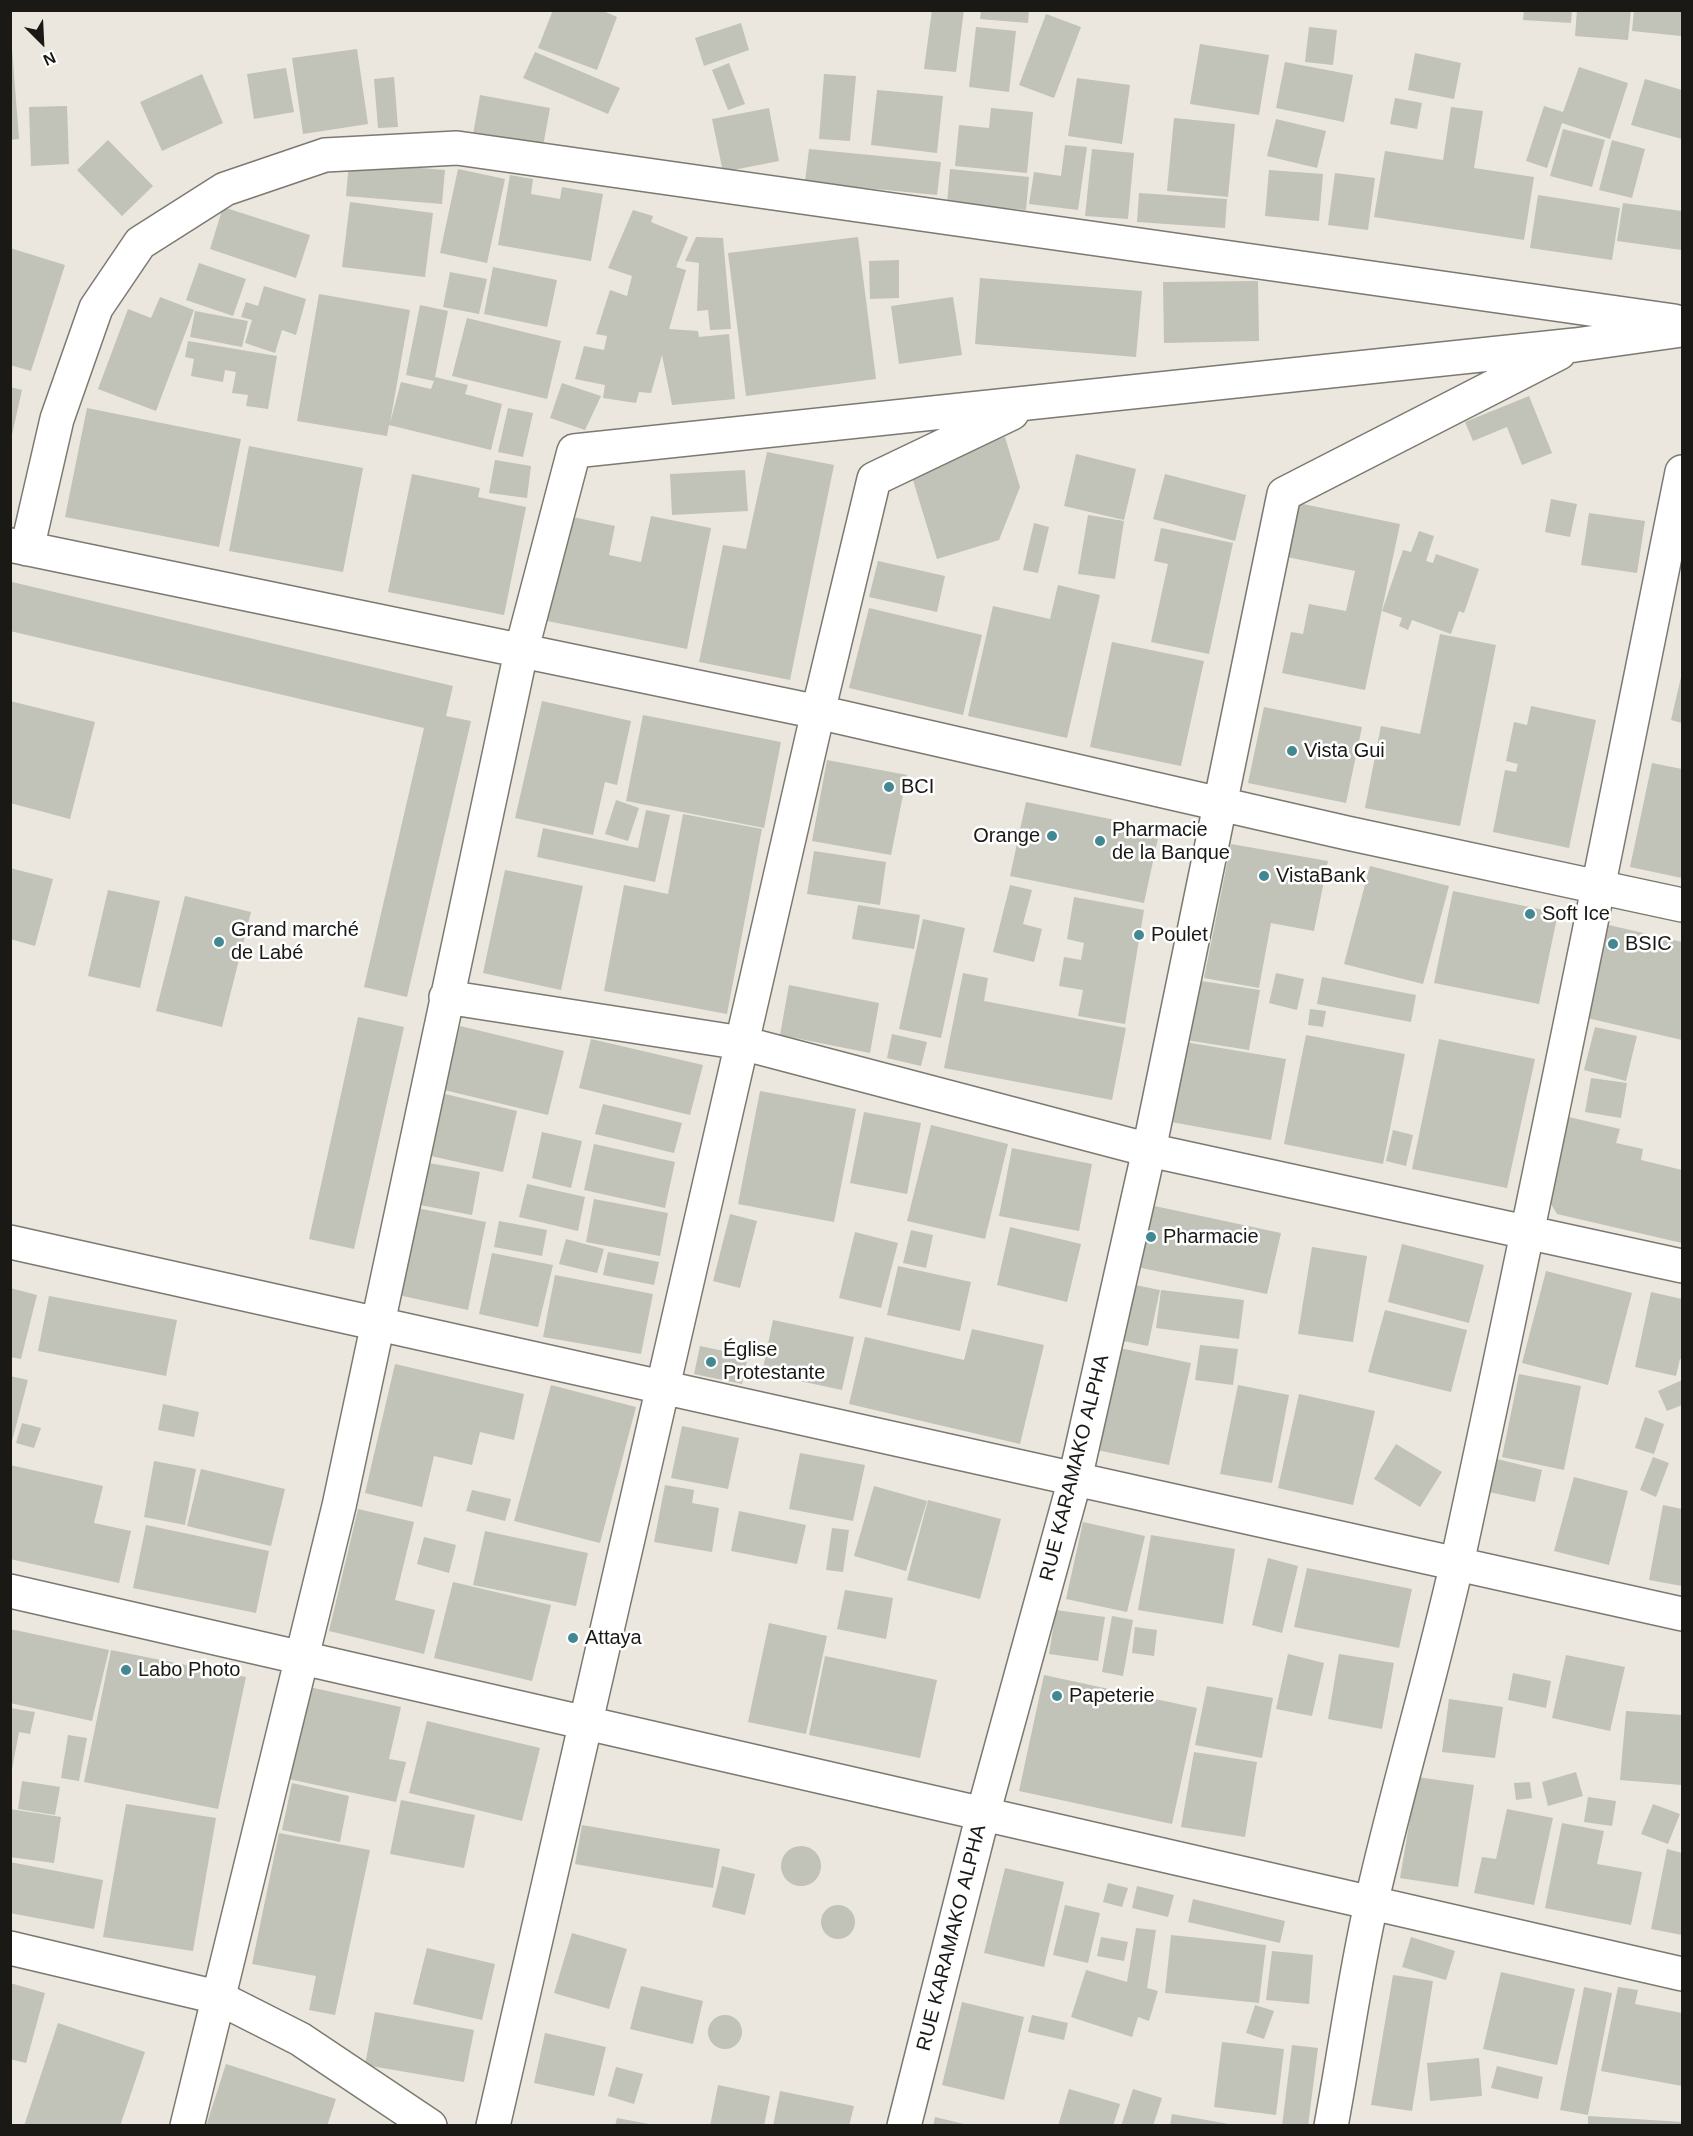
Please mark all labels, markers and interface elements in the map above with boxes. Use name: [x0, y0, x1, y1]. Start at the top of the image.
north arrow: [12, 12, 72, 72]
text: N: [41, 49, 58, 69]
place label: Vista Gui: [1304, 739, 1385, 763]
marker: Vista Gui: [1285, 744, 1299, 758]
place label: BCI: [901, 775, 934, 799]
marker: BCI: [882, 780, 896, 794]
place label: Pharmacie de la Banque: [1112, 818, 1230, 865]
place label: Orange: [973, 824, 1040, 848]
marker: Orange: [1045, 829, 1059, 843]
marker: Pharmacie de la Banque: [1093, 834, 1107, 848]
place label: VistaBank: [1276, 864, 1366, 888]
marker: VistaBank: [1257, 869, 1271, 883]
place label: Soft Ice: [1542, 902, 1610, 926]
marker: Soft Ice: [1523, 907, 1537, 921]
place label: Grand marché de Labé: [231, 918, 359, 965]
place label: Poulet: [1151, 923, 1208, 947]
marker: Poulet: [1132, 928, 1146, 942]
place label: BSIC: [1625, 932, 1672, 956]
marker: Grand marché de Labé: [212, 935, 226, 949]
marker: BSIC: [1606, 937, 1620, 951]
place label: Pharmacie: [1163, 1225, 1259, 1249]
marker: Pharmacie: [1144, 1230, 1158, 1244]
place label: Église Protestante: [723, 1338, 825, 1385]
street label: RUE KARAMAKO ALPHA: [1035, 1352, 1115, 1584]
marker: Église Protestante: [704, 1355, 718, 1369]
place label: Attaya: [585, 1626, 642, 1650]
marker: Attaya: [566, 1631, 580, 1645]
place label: Labo Photo: [138, 1658, 240, 1682]
marker: Labo Photo: [119, 1663, 133, 1677]
place label: Papeterie: [1069, 1684, 1155, 1708]
marker: Papeterie: [1050, 1689, 1064, 1703]
street label: RUE KARAMAKO ALPHA: [912, 1822, 992, 2054]

